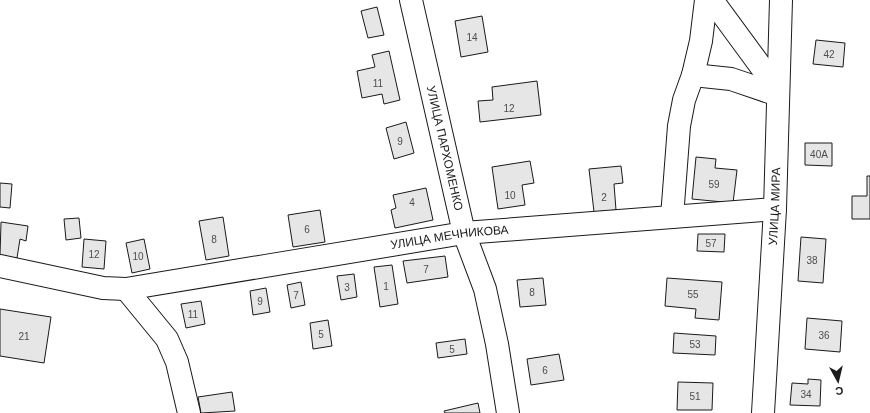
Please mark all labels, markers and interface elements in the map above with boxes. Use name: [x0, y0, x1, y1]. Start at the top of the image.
house number: 14: [466, 32, 478, 43]
house number: 42: [823, 49, 835, 60]
house number: 11: [373, 78, 384, 89]
street label: УЛИЦА ПАРХОМЕНКО: [424, 84, 466, 212]
house number: 12: [503, 103, 515, 114]
house number: 9: [397, 136, 403, 147]
house number: 40А: [810, 149, 828, 160]
street label: УЛИЦА МИРА: [766, 167, 783, 246]
house number: 59: [708, 179, 720, 190]
house number: 10: [504, 190, 516, 201]
house number: 2: [601, 192, 607, 203]
house number: 4: [409, 197, 415, 208]
street label: УЛИЦА МЕЧНИКОВА: [389, 223, 509, 252]
house number: 6: [304, 224, 310, 235]
house number: 8: [211, 234, 217, 245]
house number: 57: [705, 238, 717, 249]
house number: 12: [88, 249, 100, 260]
house number: 10: [132, 251, 144, 262]
house number: 38: [806, 255, 818, 266]
house number: 7: [423, 264, 429, 275]
house number: 1: [383, 281, 389, 292]
house number: 3: [344, 282, 350, 293]
house number: 8: [529, 287, 535, 298]
house number: 55: [687, 289, 699, 300]
house number: 7: [293, 290, 299, 301]
house number: 9: [257, 296, 263, 307]
house number: 11: [188, 309, 199, 320]
house number: 5: [318, 329, 324, 340]
house number: 36: [818, 330, 830, 341]
house number: 21: [18, 331, 30, 342]
house number: 53: [689, 339, 701, 350]
house number: 5: [449, 344, 455, 355]
north arrow: [818, 361, 858, 401]
house number: 6: [542, 365, 548, 376]
text: С: [835, 384, 844, 397]
house number: 34: [800, 389, 812, 400]
house number: 51: [689, 391, 701, 402]

